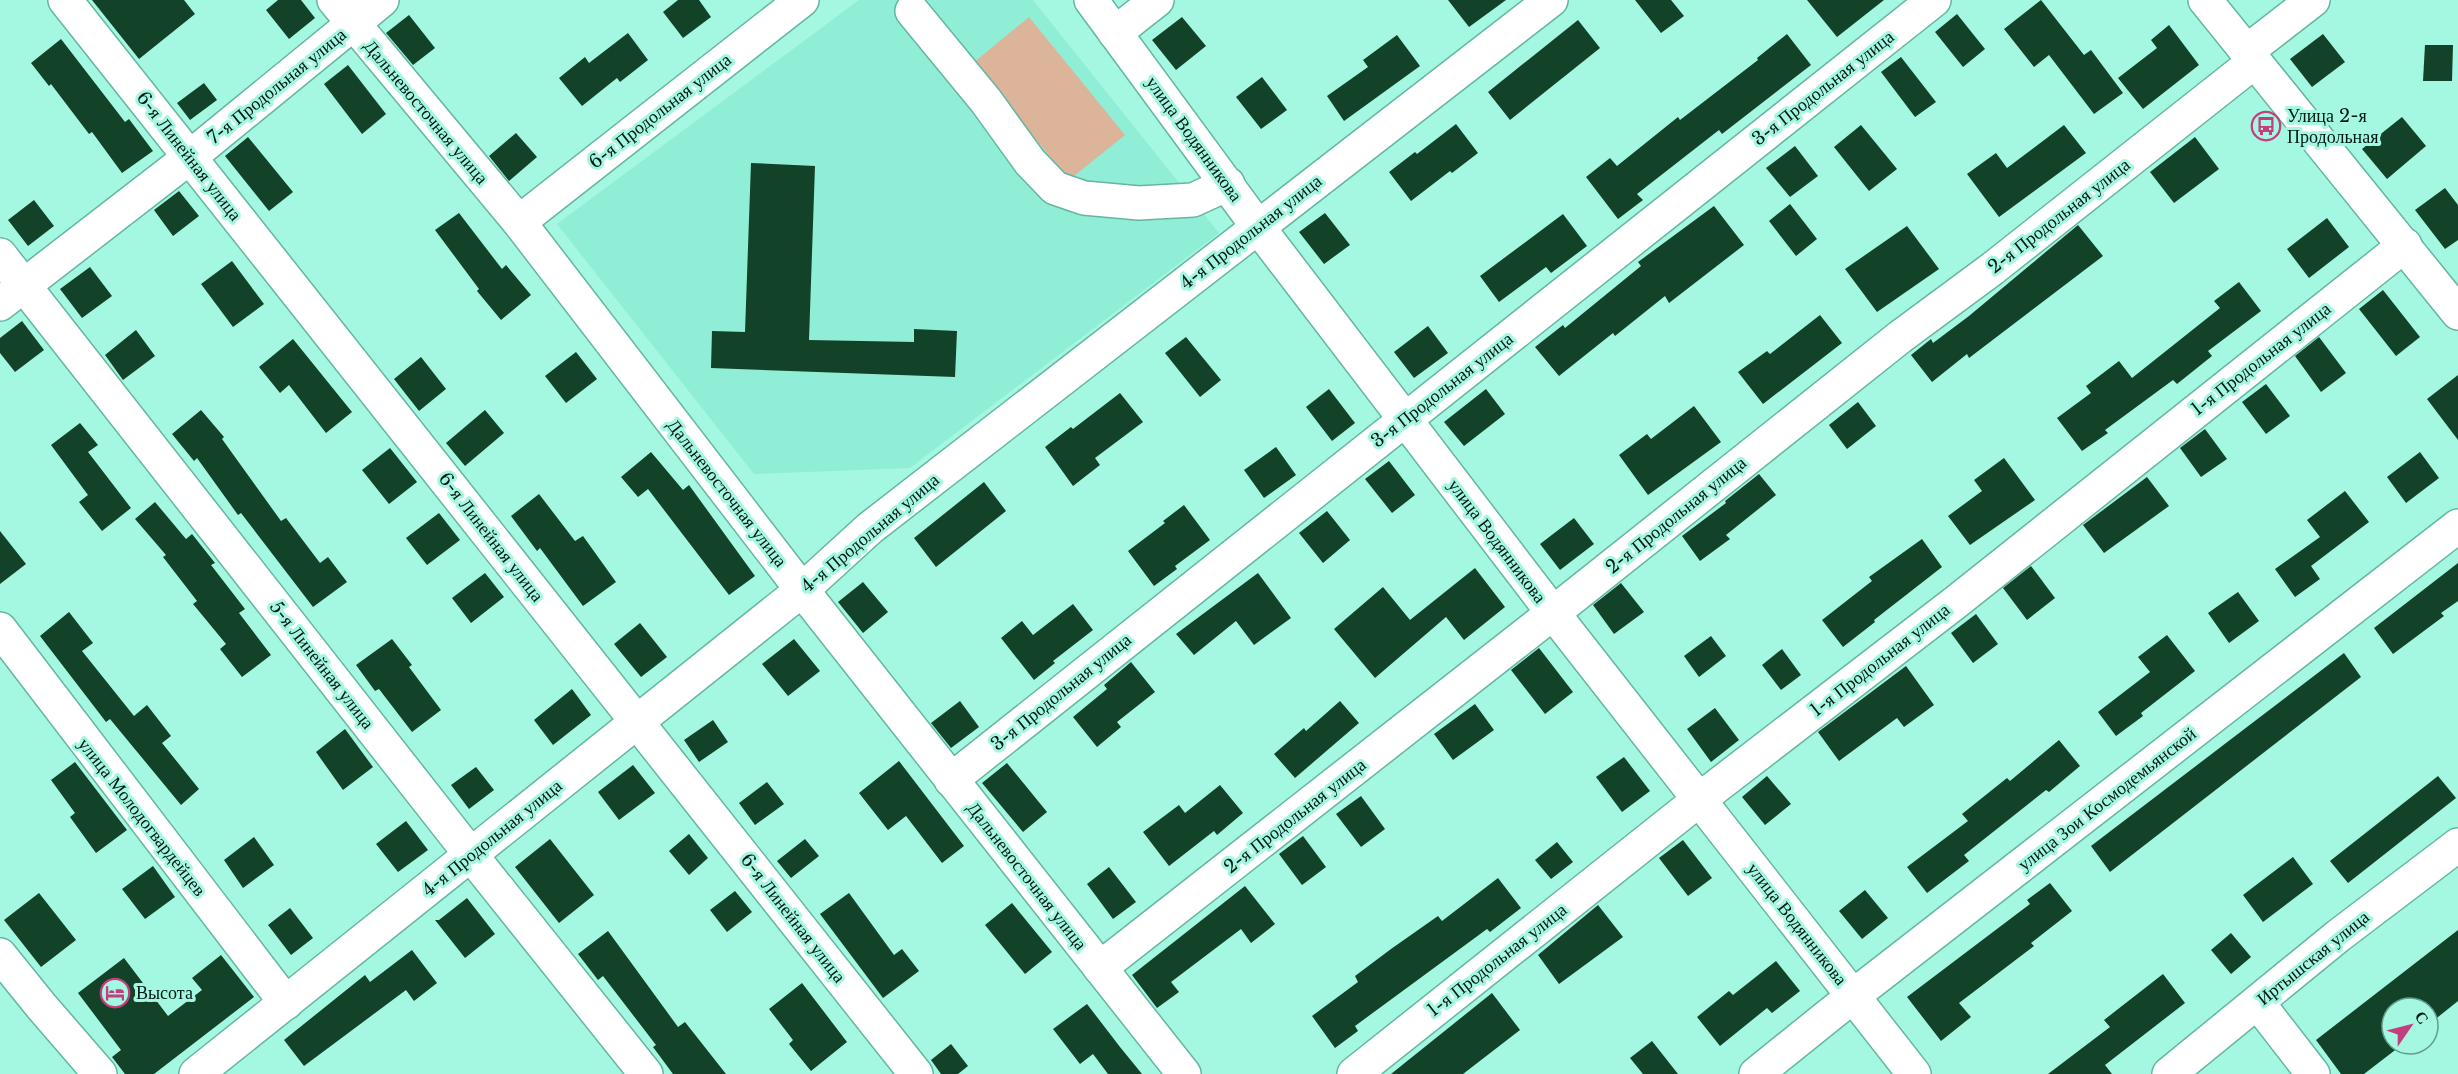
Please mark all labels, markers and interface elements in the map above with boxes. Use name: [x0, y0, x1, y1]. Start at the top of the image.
street label: 7-я Продольная улица: [203, 23, 351, 149]
street label: 3-я Продольная улица: [1748, 26, 1898, 150]
street label: Дальневосточная улица: [359, 35, 493, 189]
street label: 6-я Продольная улица: [584, 49, 736, 173]
street label: улица Водянникова: [1141, 72, 1247, 206]
street label: 6-я Линейная улица: [132, 87, 246, 225]
place label: Улица 2-я Продольная: [2287, 105, 2379, 148]
bus stop icon: Улица 2-я Продольная: [2250, 110, 2282, 142]
street label: 2-я Продольная улица: [1984, 154, 2134, 278]
street label: 4-я Продольная улица: [1176, 170, 1326, 294]
street label: 1-я Продольная улица: [2187, 298, 2335, 420]
street label: 3-я Продольная улица: [1367, 328, 1517, 452]
street label: Дальневосточная улица: [662, 415, 792, 571]
street label: 2-я Продольная улица: [1601, 452, 1751, 578]
street label: 6-я Линейная улица: [434, 468, 548, 606]
street label: 4-я Продольная улица: [797, 469, 943, 597]
street label: улица Водянникова: [1443, 475, 1551, 607]
street label: 5-я Линейная улица: [265, 597, 379, 733]
street label: 1-я Продольная улица: [1806, 599, 1954, 721]
street label: 3-я Продольная улица: [986, 629, 1136, 755]
street label: улица Зои Космодемьянской: [2014, 722, 2201, 875]
street label: улица Молодогвардейцев: [73, 733, 211, 901]
street label: 2-я Продольная улица: [1220, 754, 1370, 878]
street label: 4-я Продольная улица: [418, 775, 566, 901]
street label: Дальневосточная улица: [962, 798, 1092, 954]
street label: 6-я Линейная улица: [736, 849, 850, 987]
street label: улица Водянникова: [1742, 858, 1852, 990]
street label: 1-я Продольная улица: [1423, 899, 1571, 1021]
street label: Иртышская улица: [2252, 906, 2374, 1010]
hotel icon: Высота: [99, 977, 131, 1009]
place label: Высота: [136, 982, 193, 1004]
north arrow: [2380, 996, 2440, 1056]
text: С: [2411, 1007, 2434, 1028]

